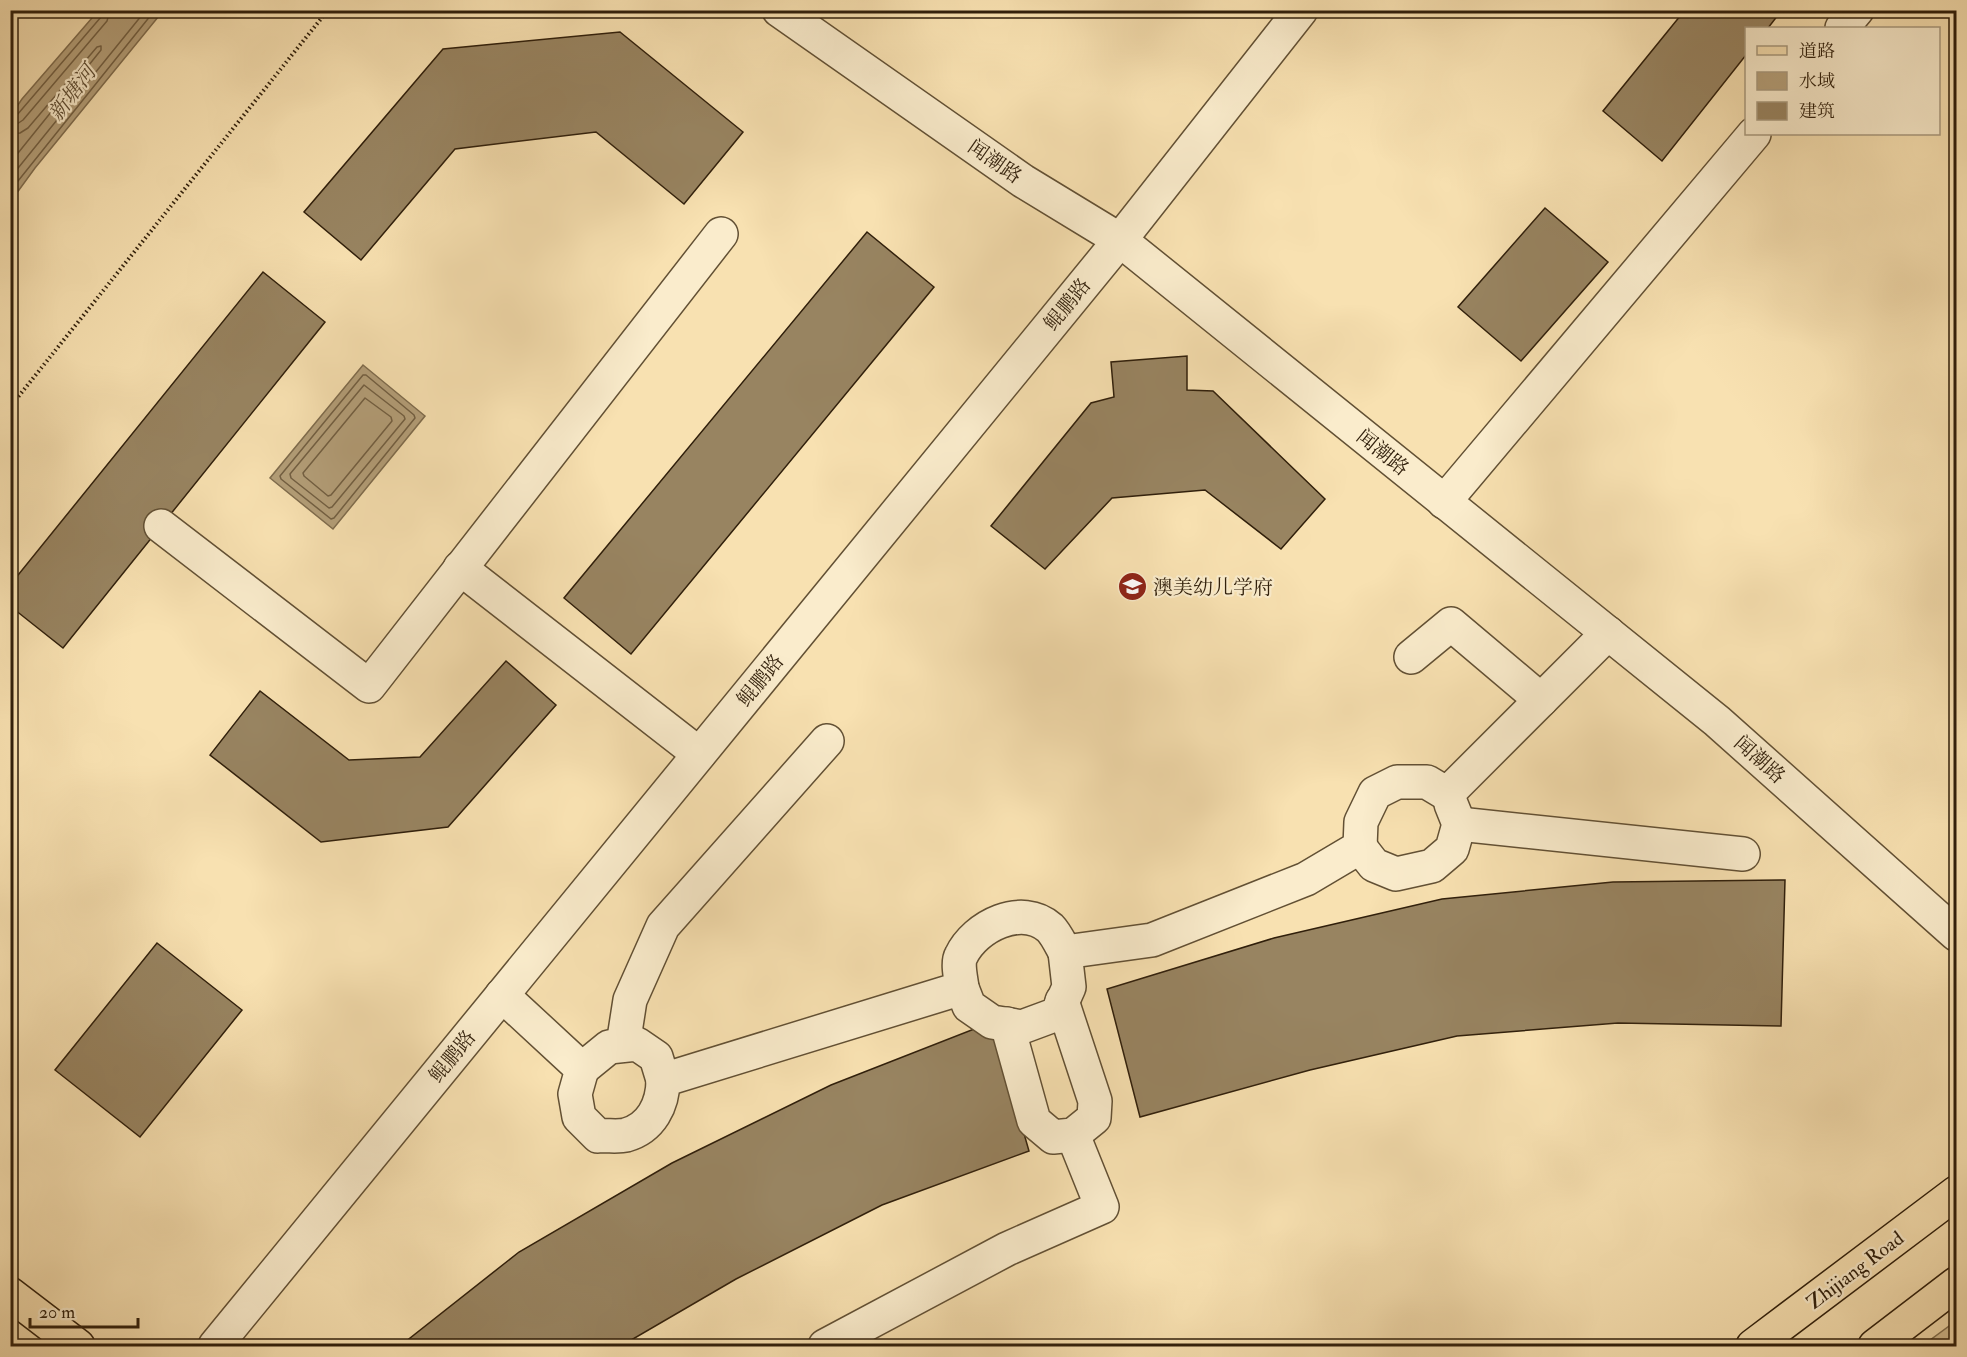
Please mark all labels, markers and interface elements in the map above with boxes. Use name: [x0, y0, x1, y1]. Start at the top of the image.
legend: [1745, 27, 1940, 135]
text: 道路: [1799, 40, 1835, 63]
water label: 新塘河: [43, 57, 105, 127]
text: 水域: [1799, 70, 1835, 93]
text: 建筑: [1799, 100, 1835, 123]
street label: 闻潮路: [963, 134, 1026, 189]
street label: 鲲鹏路: [1039, 273, 1096, 335]
street label: 闻潮路: [1352, 424, 1414, 481]
school or university icon: 澳美幼儿学府: [1116, 571, 1148, 603]
place label: 澳美幼儿学府: [1153, 575, 1273, 600]
street label: 鲲鹏路: [732, 649, 789, 711]
street label: 闻潮路: [1729, 730, 1790, 789]
street label: 鲲鹏路: [424, 1025, 481, 1087]
street label: Zhijiang Road: [1802, 1226, 1909, 1315]
scale bar: [30, 1291, 138, 1329]
text: 20 m: [39, 1301, 75, 1324]

